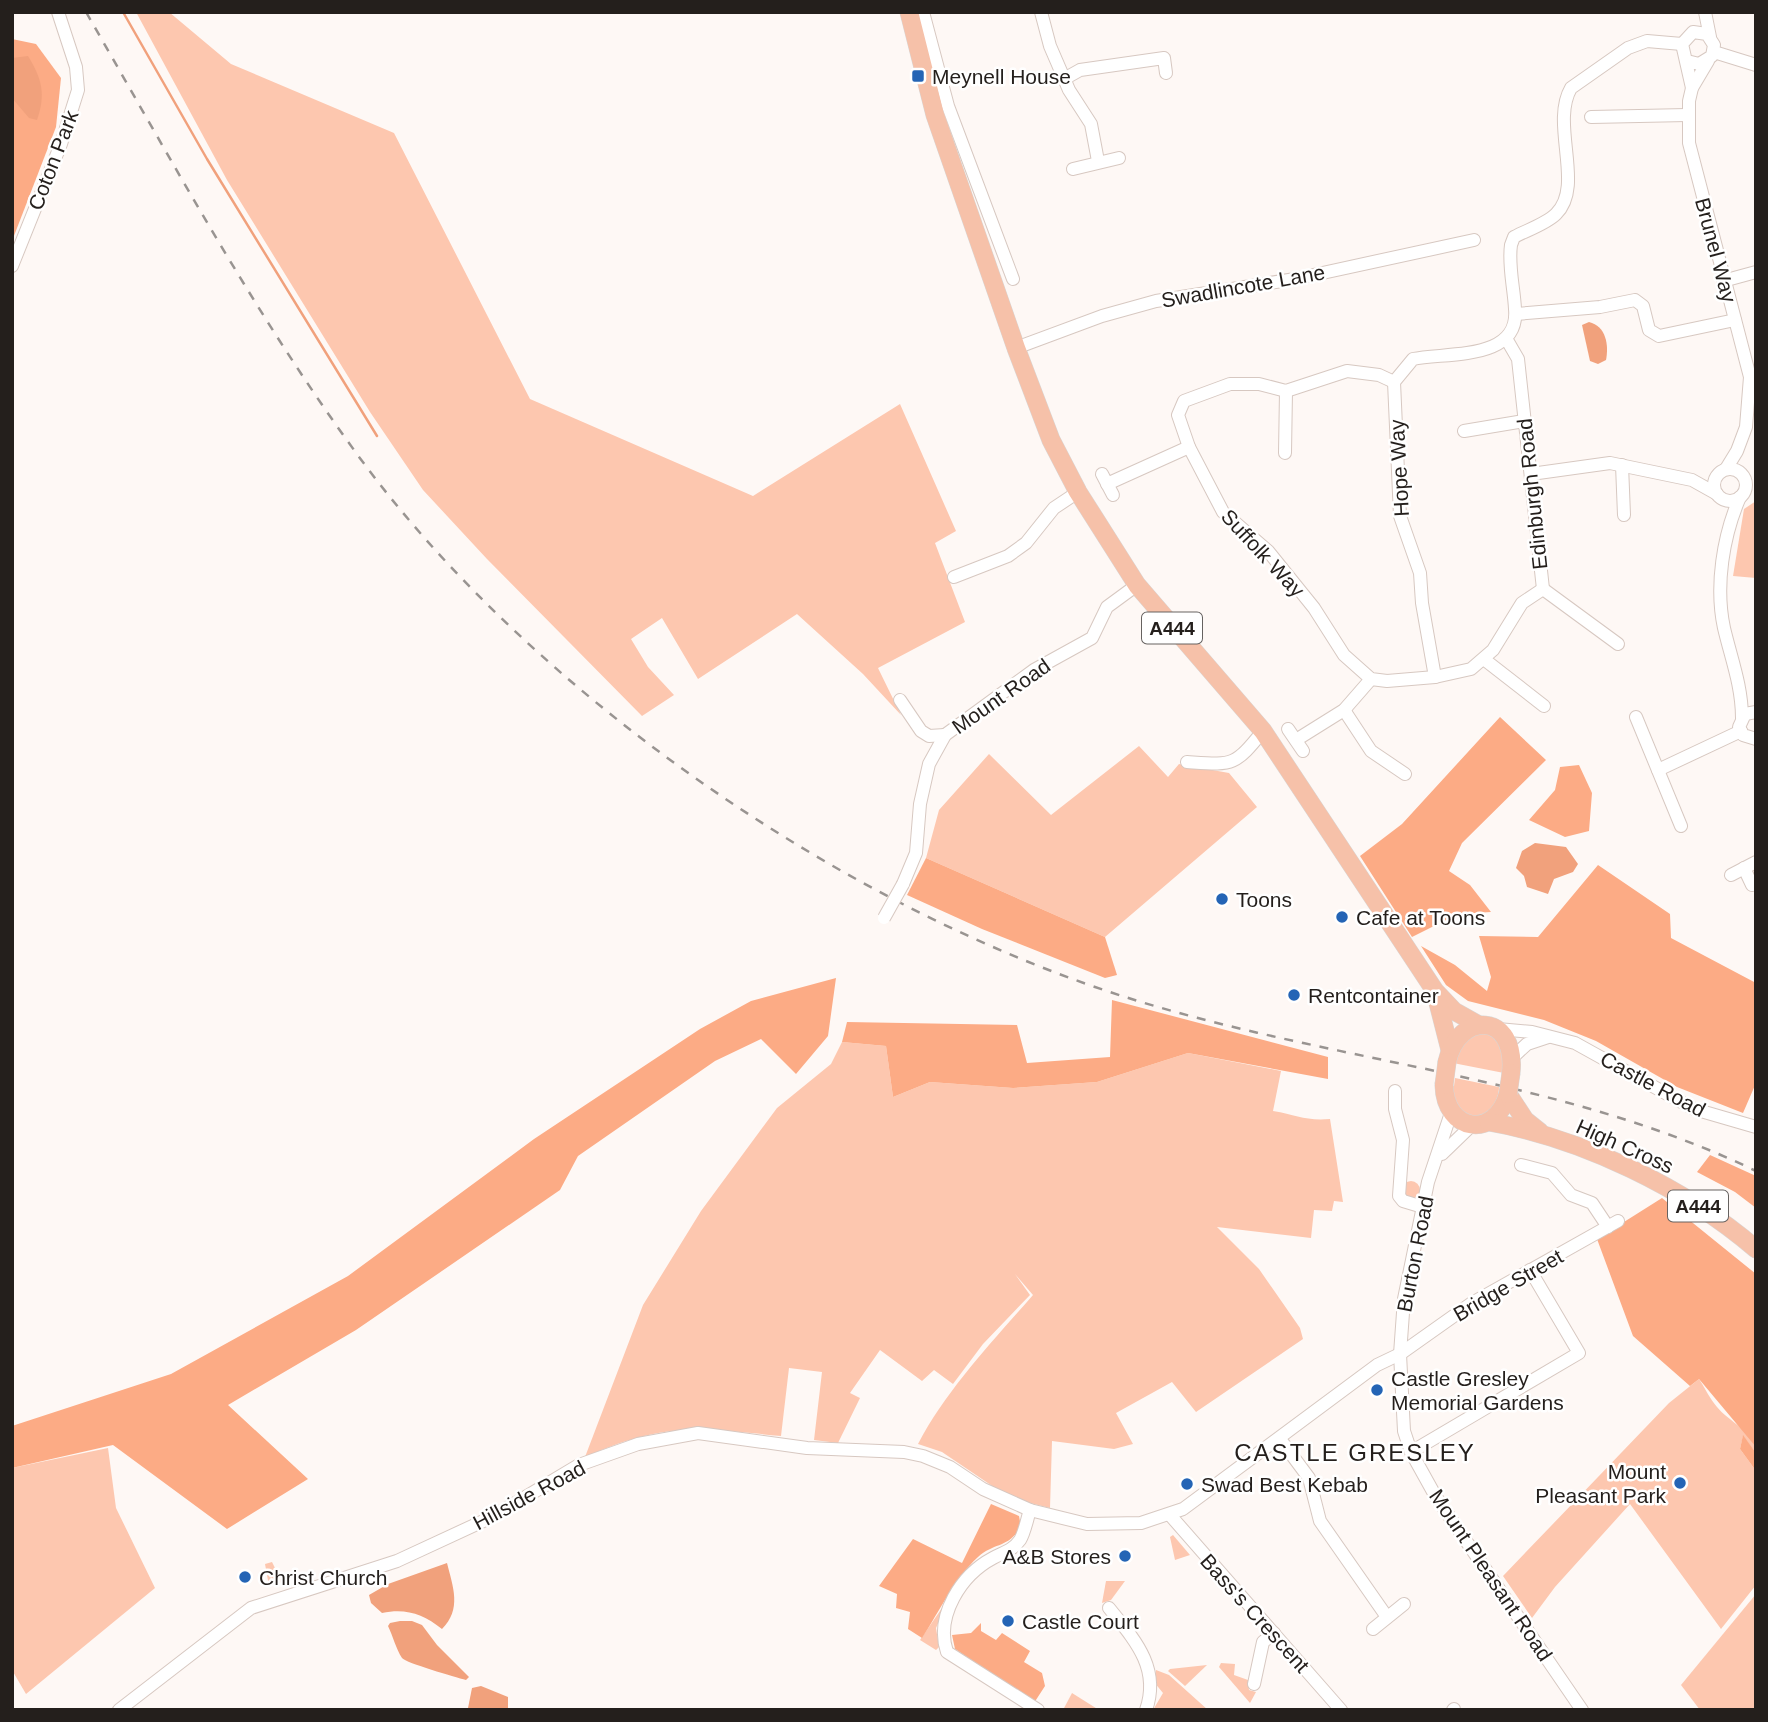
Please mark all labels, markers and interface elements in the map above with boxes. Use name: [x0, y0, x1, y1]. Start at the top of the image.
place label: Meynell House: [932, 65, 1071, 88]
marker: Meynell House: [910, 68, 926, 84]
street label: Coton Park: [23, 106, 83, 213]
street label: Brunel Way: [1691, 195, 1741, 305]
street label: Swadlincote Lane: [1159, 260, 1327, 312]
street label: Edinburgh Road: [1513, 417, 1551, 571]
street label: Hope Way: [1385, 418, 1413, 517]
street label: Suffolk Way: [1217, 505, 1310, 602]
road number: A444: [1142, 612, 1202, 643]
street label: Mount Road: [948, 654, 1054, 738]
place label: Toons: [1236, 888, 1292, 911]
marker: Toons: [1214, 891, 1230, 907]
place label: Cafe at Toons: [1356, 906, 1485, 929]
marker: Cafe at Toons: [1334, 909, 1350, 925]
place label: Rentcontainer: [1308, 984, 1439, 1007]
marker: Rentcontainer: [1286, 987, 1302, 1003]
street label: Castle Road: [1597, 1047, 1709, 1121]
street label: High Cross: [1573, 1114, 1677, 1178]
road number: A444: [1668, 1190, 1728, 1222]
street label: Burton Road: [1392, 1194, 1438, 1314]
street label: Bridge Street: [1449, 1244, 1567, 1326]
place label: Castle Gresley Memorial Gardens: [1391, 1367, 1564, 1414]
marker: Castle Gresley Memorial Gardens: [1369, 1382, 1385, 1398]
district label: CASTLE GRESLEY: [1234, 1439, 1476, 1466]
street label: Hillside Road: [469, 1456, 589, 1534]
place label: Mount Pleasant Park: [1535, 1460, 1666, 1507]
place label: Swad Best Kebab: [1201, 1473, 1368, 1496]
marker: Mount Pleasant Park: [1672, 1475, 1688, 1491]
marker: Swad Best Kebab: [1179, 1476, 1195, 1492]
street label: Mount Pleasant Road: [1425, 1485, 1557, 1665]
place label: A&B Stores: [1002, 1545, 1111, 1568]
marker: A&B Stores: [1117, 1548, 1133, 1564]
street label: Bass's Crescent: [1196, 1549, 1314, 1677]
place label: Christ Church: [259, 1566, 387, 1589]
marker: Christ Church: [237, 1569, 253, 1585]
place label: Castle Court: [1022, 1610, 1139, 1633]
marker: Castle Court: [1000, 1613, 1016, 1629]

